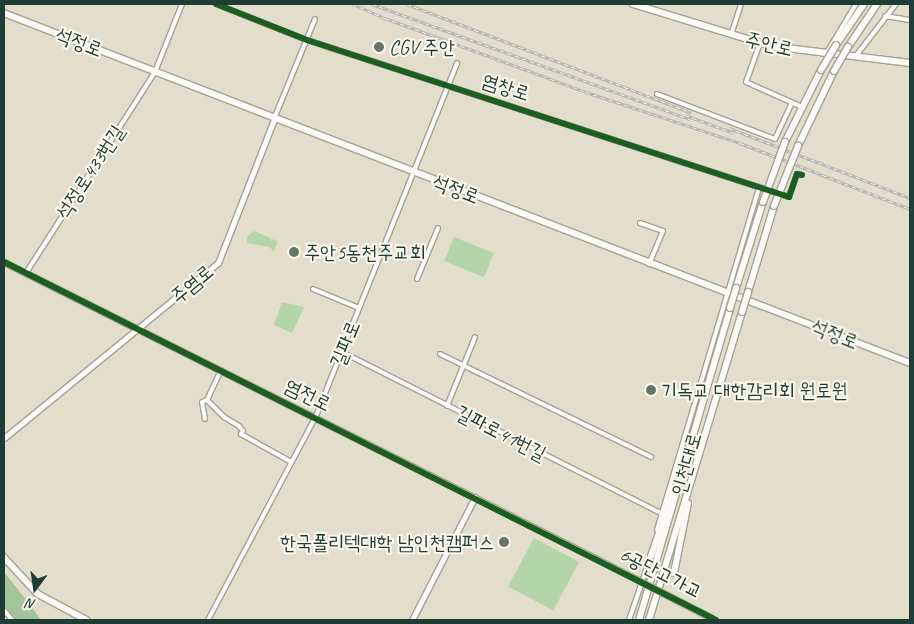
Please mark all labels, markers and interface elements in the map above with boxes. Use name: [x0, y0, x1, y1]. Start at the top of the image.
street label: 석정로: [52, 22, 106, 62]
street label: 주안로: [743, 27, 795, 61]
place label: CGV 주안: [389, 35, 455, 59]
marker: CGV 주안: [373, 41, 385, 53]
street label: 염창로: [479, 68, 533, 106]
street label: 석정로433번길: [51, 120, 129, 224]
street label: 석정로: [429, 169, 483, 209]
place label: 주안5동천주교회: [304, 240, 426, 264]
marker: 주안5동천주교회: [288, 246, 300, 258]
street label: 주염로: [166, 259, 218, 309]
street label: 석정로: [808, 314, 862, 354]
street label: 길파로: [325, 317, 365, 371]
street label: 염전로: [281, 374, 335, 416]
place label: 기독교 대한감리회 원로원: [661, 378, 848, 402]
marker: 기독교 대한감리회 원로원: [645, 384, 657, 396]
street label: 길파로41번길: [452, 400, 550, 466]
street label: 인천대로: [666, 430, 706, 498]
place label: 한국폴리텍대학 남인천캠퍼스: [280, 530, 494, 554]
marker: 한국폴리텍대학 남인천캠퍼스: [498, 536, 510, 548]
street label: 6공단고가교: [616, 542, 706, 604]
north arrow: [10, 564, 60, 614]
text: N: [25, 595, 38, 613]

